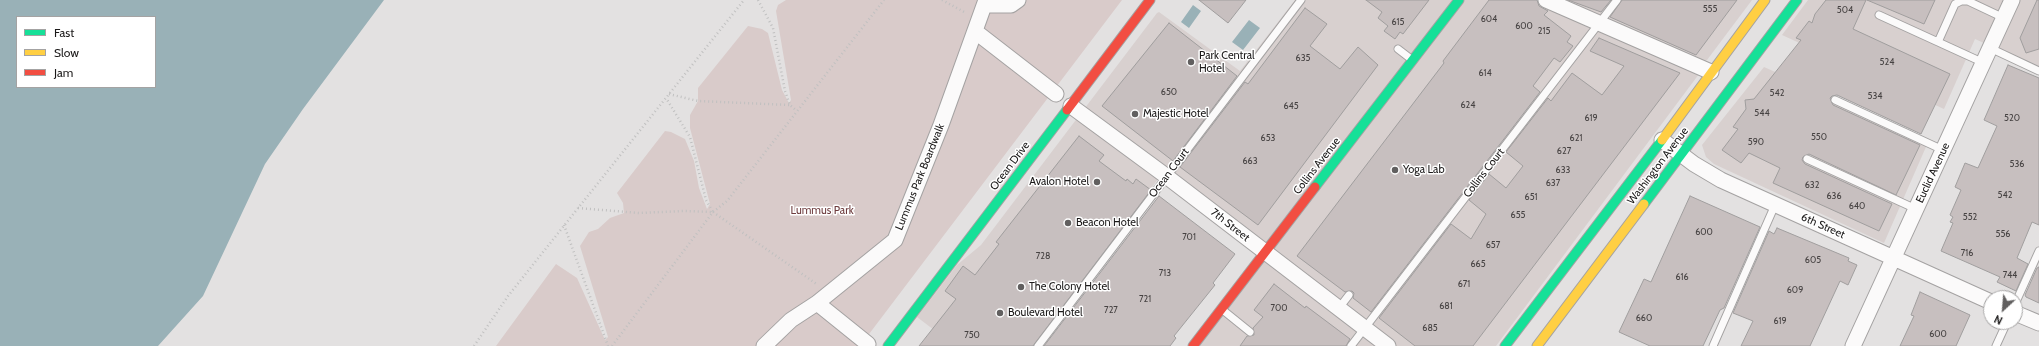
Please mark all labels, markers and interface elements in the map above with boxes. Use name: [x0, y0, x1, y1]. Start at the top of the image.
house number: 555: [1703, 4, 1717, 14]
house number: 504: [1837, 5, 1853, 15]
house number: 604: [1481, 14, 1497, 24]
legend: [16, 16, 156, 88]
house number: 615: [1392, 17, 1404, 27]
house number: 600: [1515, 21, 1533, 31]
text: Fast: [54, 25, 74, 40]
house number: 215: [1538, 26, 1550, 36]
text: Slow: [54, 45, 79, 60]
place label: Park Central Hotel: [1199, 49, 1255, 75]
house number: 635: [1296, 53, 1310, 63]
marker: Park Central Hotel: [1186, 57, 1196, 67]
house number: 524: [1880, 57, 1894, 67]
text: Jam: [54, 65, 73, 80]
house number: 614: [1478, 68, 1492, 78]
house number: 650: [1161, 87, 1177, 97]
house number: 542: [1770, 88, 1784, 98]
house number: 534: [1868, 91, 1882, 101]
house number: 624: [1460, 100, 1476, 110]
house number: 645: [1283, 101, 1299, 111]
place label: Majestic Hotel: [1143, 107, 1209, 121]
house number: 544: [1754, 108, 1770, 118]
marker: Majestic Hotel: [1130, 109, 1140, 119]
house number: 619: [1584, 113, 1598, 123]
house number: 520: [2004, 113, 2020, 123]
street label: Lummus Park Boardwalk: [893, 122, 947, 232]
street label: Washington Avenue: [1625, 125, 1691, 207]
house number: 550: [1811, 132, 1827, 142]
house number: 653: [1261, 133, 1275, 143]
house number: 621: [1570, 133, 1582, 143]
street label: Collins Avenue: [1291, 135, 1343, 197]
house number: 590: [1748, 137, 1764, 147]
street label: Ocean Drive: [987, 139, 1033, 193]
street label: Euclid Avenue: [1913, 141, 1953, 205]
street label: Ocean Court: [1146, 146, 1192, 200]
street label: Collins Court: [1461, 146, 1507, 200]
house number: 627: [1557, 146, 1571, 156]
house number: 663: [1242, 156, 1258, 166]
house number: 536: [2010, 159, 2024, 169]
place label: Yoga Lab: [1403, 163, 1444, 177]
marker: Yoga Lab: [1390, 165, 1400, 175]
house number: 633: [1556, 165, 1570, 175]
place label: Avalon Hotel: [1029, 175, 1089, 189]
marker: Avalon Hotel: [1092, 177, 1102, 187]
house number: 637: [1546, 178, 1560, 188]
house number: 632: [1805, 180, 1819, 190]
house number: 542: [1998, 190, 2012, 200]
house number: 636: [1826, 191, 1842, 201]
house number: 651: [1525, 192, 1537, 202]
house number: 640: [1849, 201, 1865, 211]
park label: Lummus Park: [790, 204, 854, 218]
street label: 7th Street: [1208, 206, 1252, 244]
house number: 655: [1511, 210, 1525, 220]
street label: 6th Street: [1799, 210, 1847, 242]
house number: 552: [1963, 212, 1977, 222]
place label: Beacon Hotel: [1076, 216, 1139, 230]
marker: Beacon Hotel: [1063, 218, 1073, 228]
house number: 600: [1695, 227, 1713, 237]
house number: 556: [1996, 229, 2010, 239]
house number: 701: [1182, 232, 1196, 242]
house number: 657: [1486, 240, 1500, 250]
house number: 716: [1961, 248, 1973, 258]
house number: 728: [1036, 251, 1050, 261]
house number: 605: [1805, 255, 1821, 265]
house number: 665: [1470, 259, 1486, 269]
house number: 713: [1159, 268, 1171, 278]
house number: 744: [2003, 270, 2017, 280]
house number: 616: [1675, 272, 1689, 282]
house number: 671: [1458, 279, 1470, 289]
place label: The Colony Hotel: [1029, 280, 1110, 294]
marker: The Colony Hotel: [1016, 282, 1026, 292]
house number: 609: [1787, 285, 1803, 295]
north arrow: [1983, 290, 2023, 330]
house number: 721: [1139, 294, 1151, 304]
house number: 681: [1439, 301, 1453, 311]
house number: 700: [1270, 303, 1288, 313]
house number: 727: [1104, 305, 1118, 315]
place label: Boulevard Hotel: [1008, 306, 1083, 320]
marker: Boulevard Hotel: [995, 308, 1005, 318]
text: N: [1992, 312, 2005, 328]
house number: 660: [1636, 313, 1652, 323]
house number: 619: [1773, 316, 1787, 326]
house number: 685: [1422, 323, 1438, 333]
house number: 600: [1929, 329, 1947, 339]
house number: 750: [964, 330, 980, 340]

